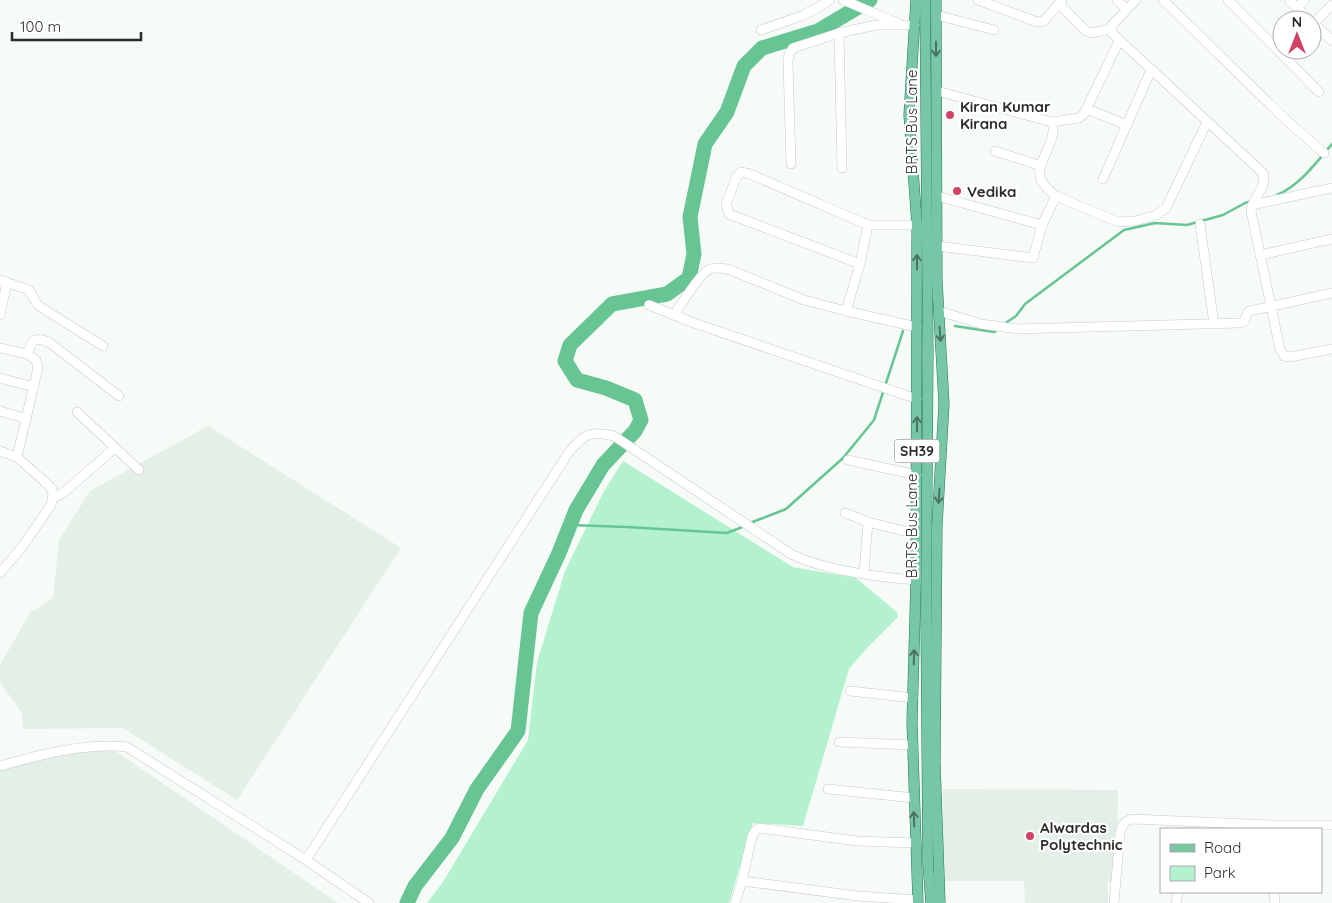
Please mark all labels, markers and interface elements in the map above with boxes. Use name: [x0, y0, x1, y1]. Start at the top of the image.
scale bar: [12, 10, 141, 42]
north arrow: [1272, 10, 1322, 60]
text: N: [1292, 13, 1302, 31]
text: 100 m: [20, 17, 61, 36]
one-way arrow: [931, 40, 941, 56]
street label: BRTS Bus Lane: [902, 70, 921, 174]
place label: Kiran Kumar Kirana: [960, 97, 1051, 133]
marker: Kiran Kumar Kirana: [944, 109, 956, 121]
place label: Vedika: [967, 182, 1017, 201]
marker: Vedika: [951, 185, 963, 197]
one-way arrow: [912, 254, 922, 270]
one-way arrow: [936, 325, 945, 341]
one-way arrow: [912, 417, 922, 433]
road number: SH39: [894, 440, 940, 462]
street label: BRTS Bus Lane: [902, 474, 921, 578]
one-way arrow: [934, 487, 943, 503]
one-way arrow: [909, 649, 919, 666]
one-way arrow: [910, 812, 919, 828]
place label: Alwardas Polytechnic: [1040, 818, 1123, 854]
legend: [1160, 828, 1322, 893]
marker: Alwardas Polytechnic: [1024, 830, 1036, 842]
text: Road: [1204, 838, 1241, 857]
text: Park: [1204, 863, 1236, 882]

